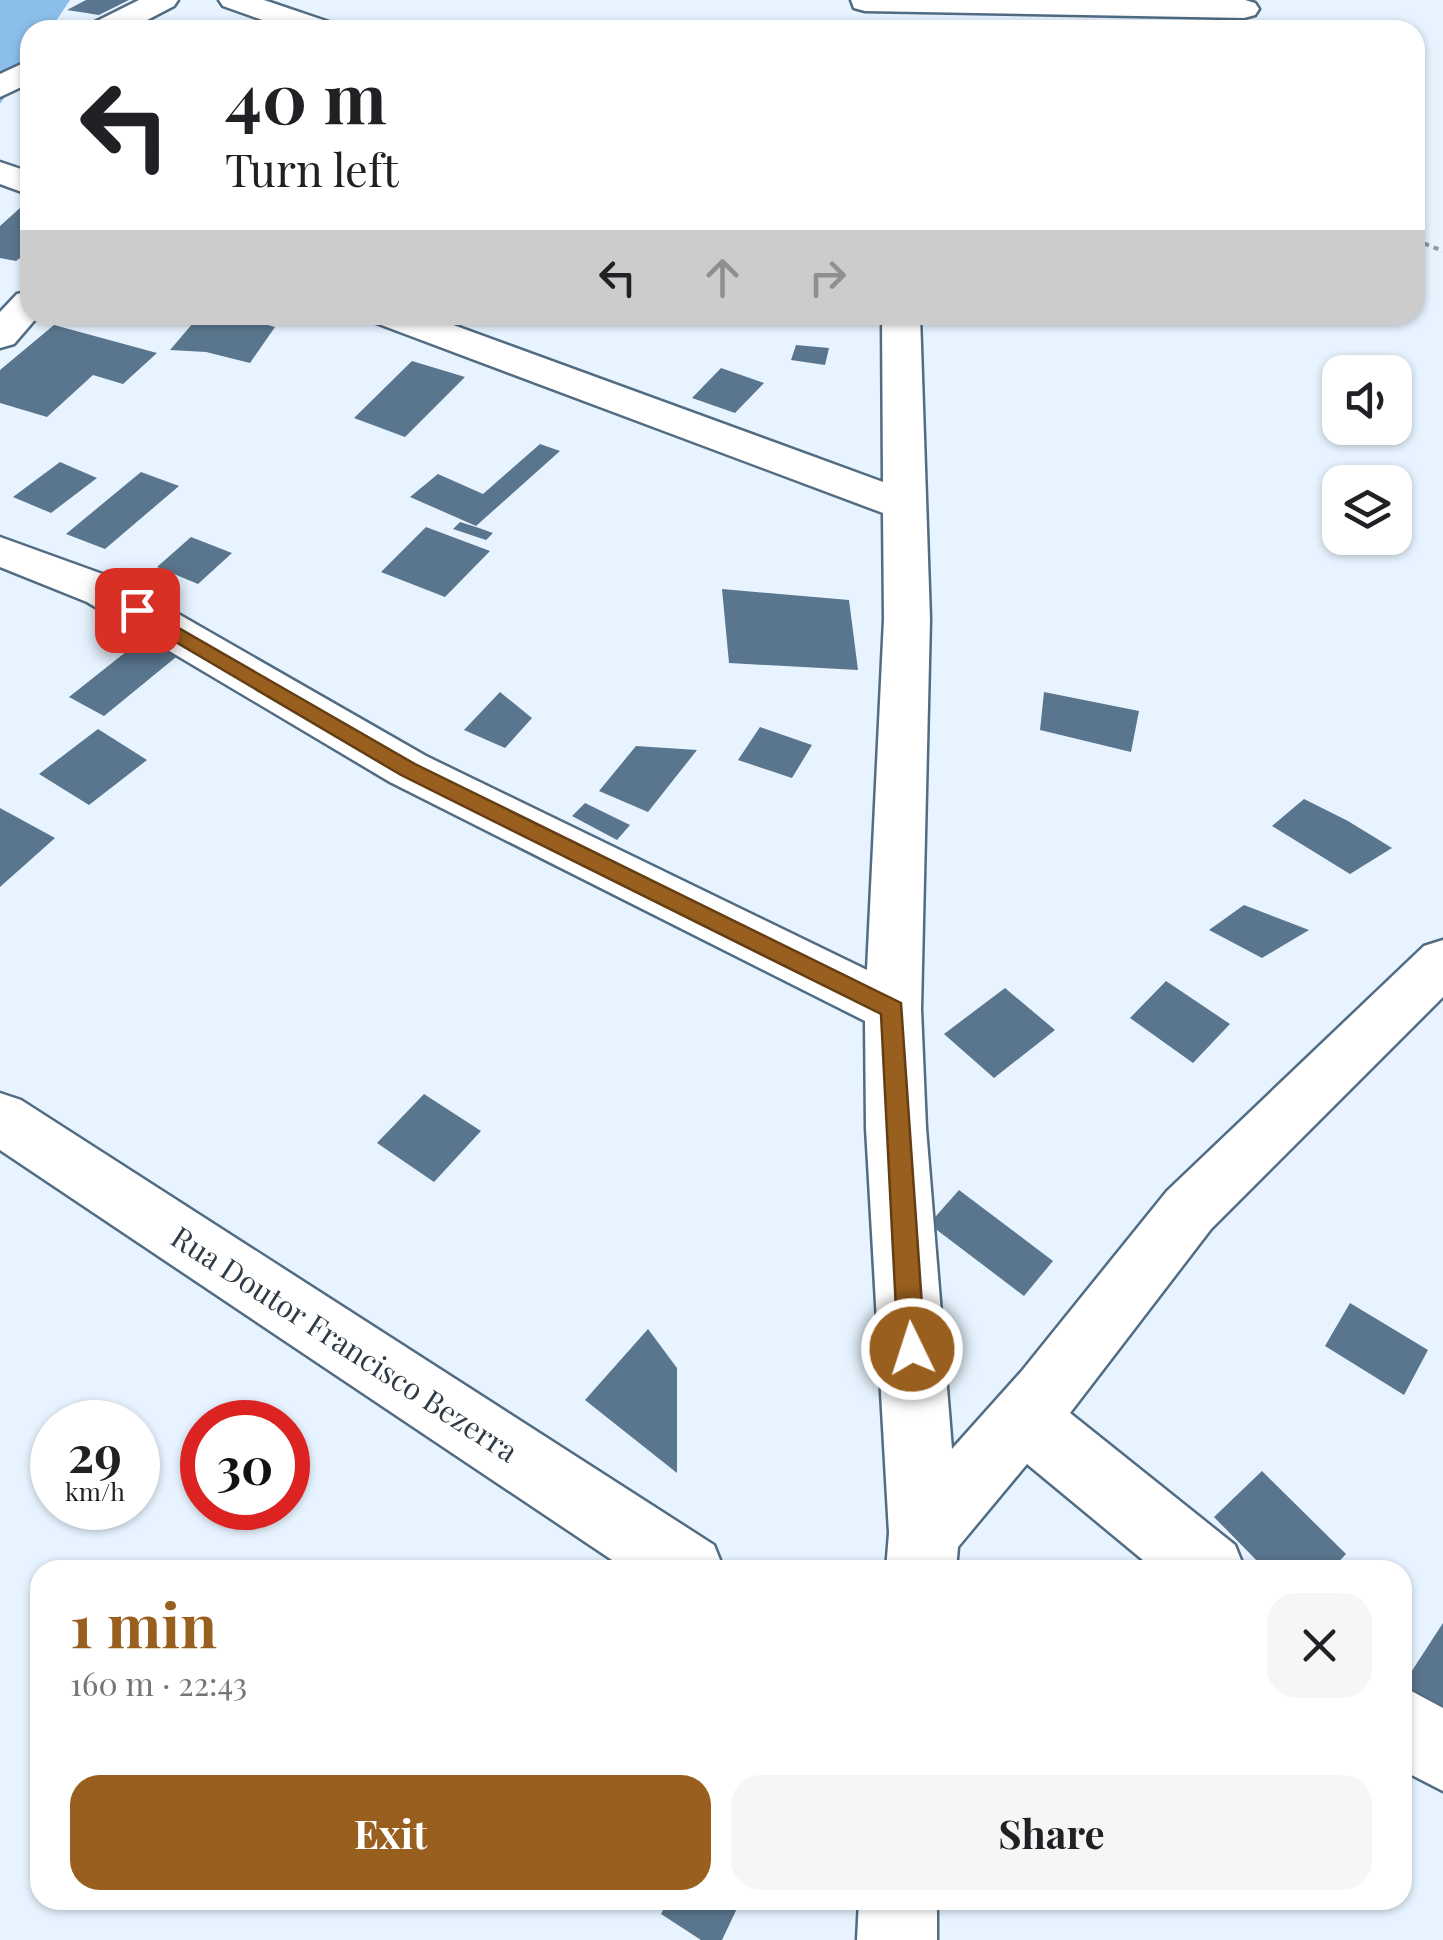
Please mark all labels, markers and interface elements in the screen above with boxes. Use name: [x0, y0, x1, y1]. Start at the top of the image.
text: 40 m: [225, 48, 387, 142]
icon: left: [60, 60, 190, 190]
text: Turn left: [225, 138, 399, 198]
icon: left: [590, 250, 645, 305]
icon: ahead: [695, 250, 750, 305]
icon: right: [800, 250, 855, 305]
map controls: [1322, 355, 1412, 555]
button: sound: [1322, 355, 1412, 445]
button: layers: [1322, 465, 1412, 555]
pin: [95, 568, 180, 653]
icon: arrive: [110, 583, 165, 638]
street label: Rua Doutor Francisco Bezerra: [164, 1216, 526, 1470]
position arrow: [860, 1297, 964, 1401]
speed limit sign: 30: [180, 1400, 310, 1530]
text: 29: [68, 1419, 122, 1486]
text: km/h: [65, 1474, 125, 1507]
text: 1 min: [70, 1583, 217, 1663]
button: close: [1267, 1593, 1372, 1698]
text: 160 m · 22:43: [70, 1661, 247, 1704]
button: Exit: [70, 1775, 711, 1890]
button: Share: [731, 1775, 1372, 1890]

